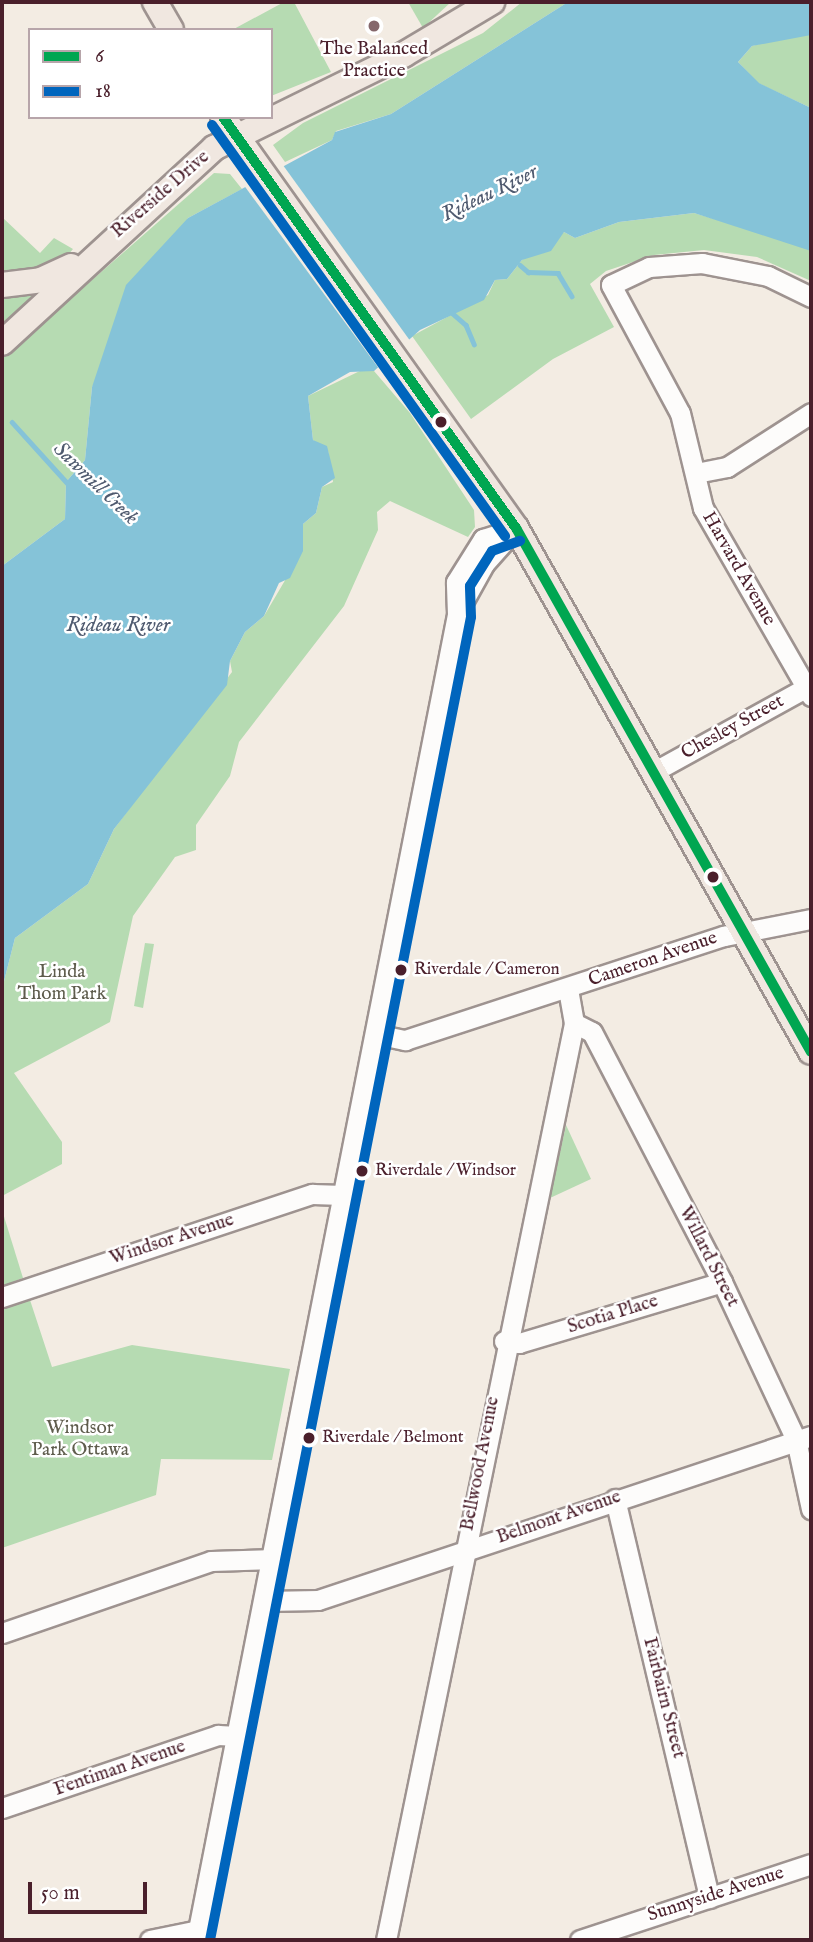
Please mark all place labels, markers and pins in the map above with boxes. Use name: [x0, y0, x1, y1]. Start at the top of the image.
marker: The Balanced Practice: [364, 16, 384, 36]
place label: The Balanced Practice: [320, 39, 428, 83]
unlabelled marker: [434, 415, 448, 429]
unlabelled marker: [706, 870, 720, 884]
place label: Riverdale / Cameron: [414, 960, 560, 980]
marker: Riverdale / Cameron: [394, 963, 408, 977]
place label: Riverdale / Windsor: [375, 1161, 516, 1181]
marker: Riverdale / Windsor: [355, 1164, 369, 1178]
place label: Riverdale / Belmont: [322, 1428, 464, 1448]
marker: Riverdale / Belmont: [302, 1431, 316, 1445]

